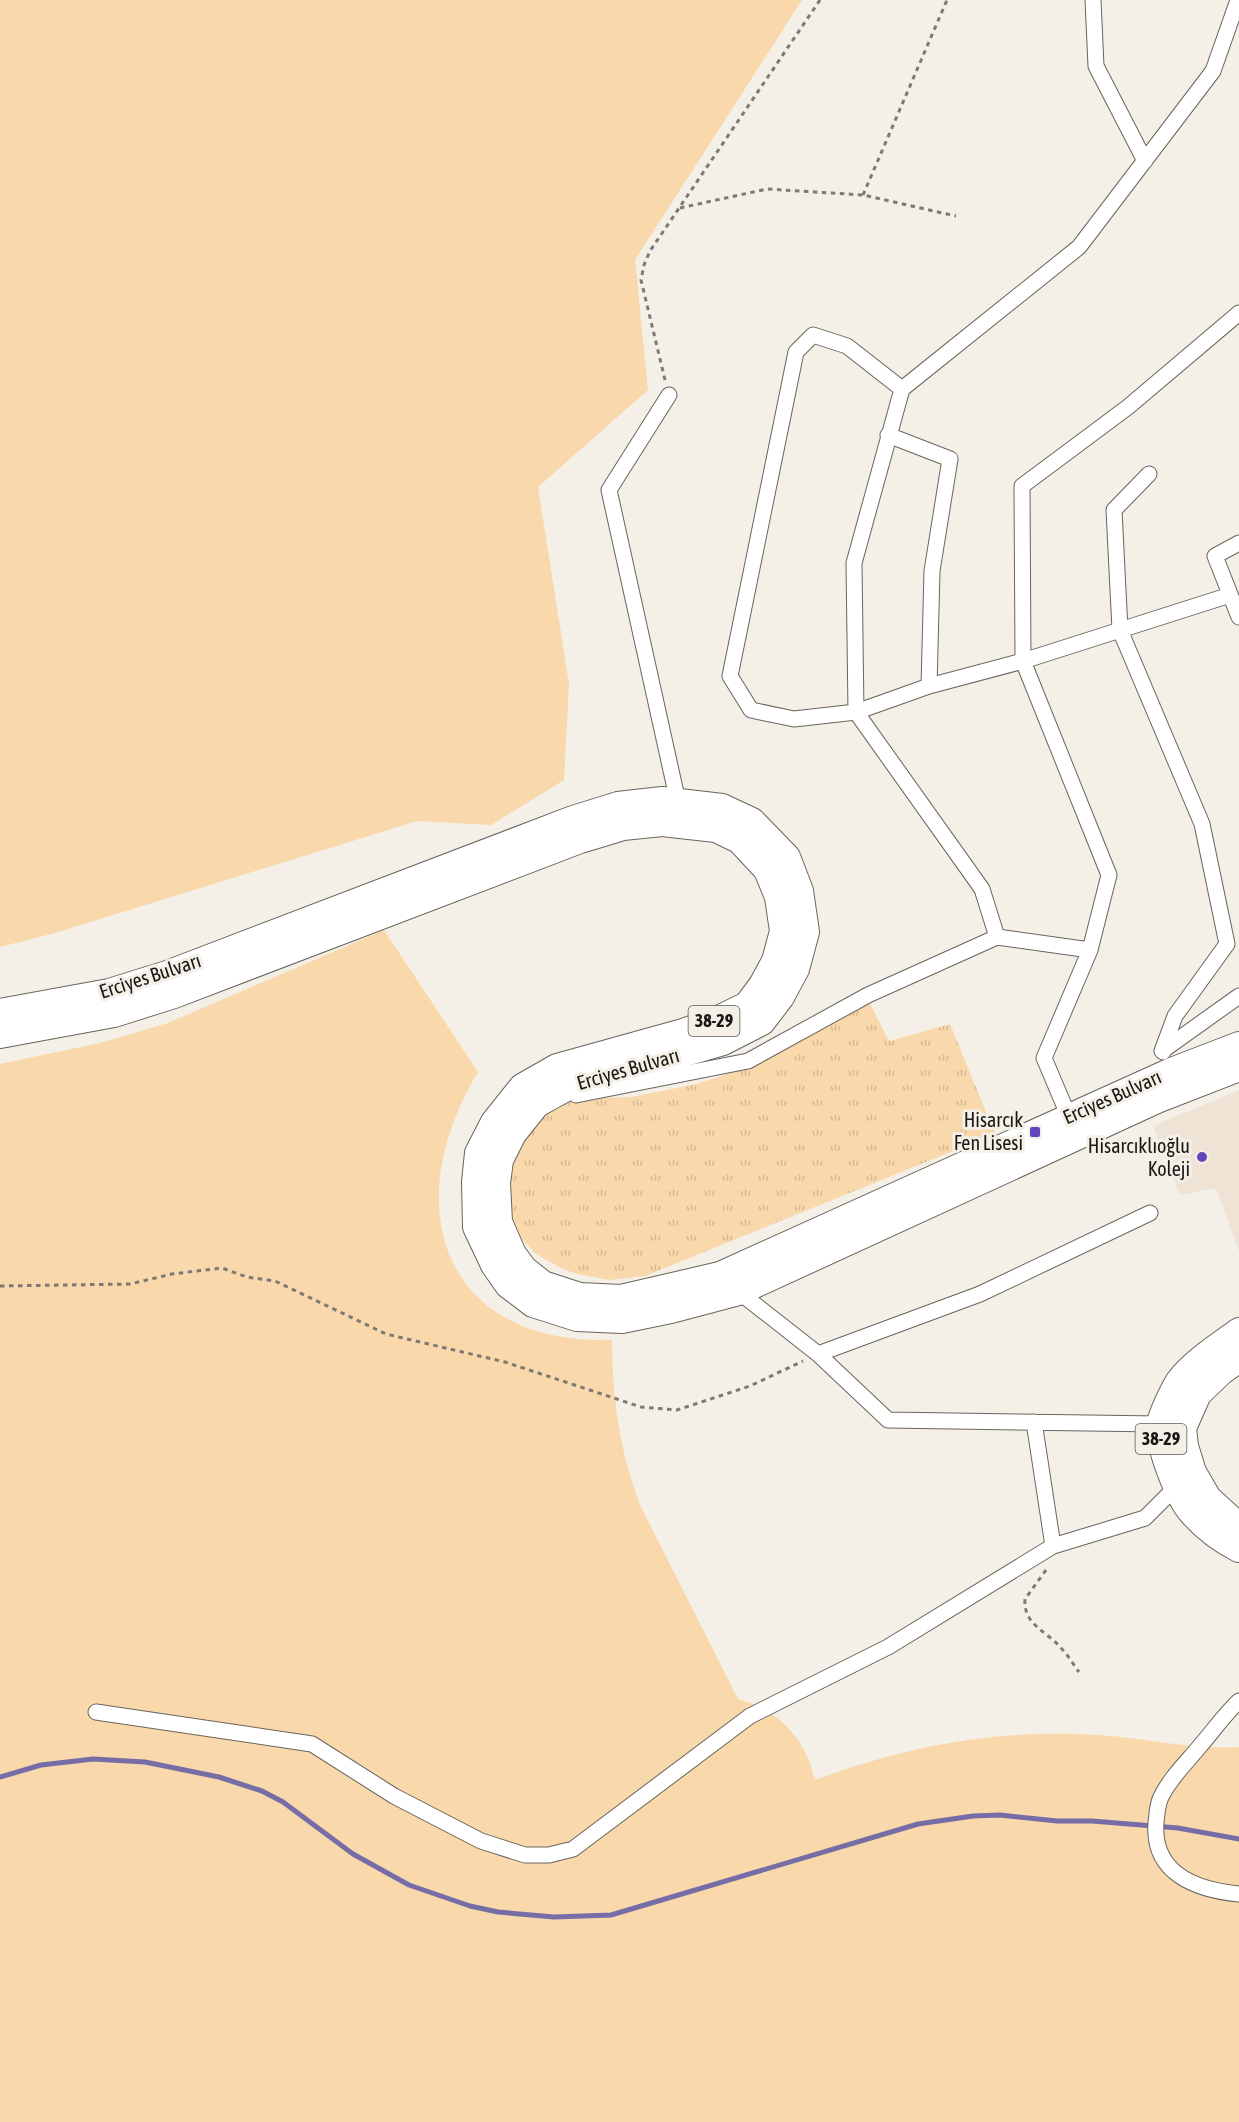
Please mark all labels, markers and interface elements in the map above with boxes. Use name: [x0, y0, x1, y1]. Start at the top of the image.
street label: Erciyes Bulvarı: [96, 948, 204, 1003]
road number: 38-29: [688, 1006, 740, 1036]
street label: Erciyes Bulvarı: [574, 1043, 682, 1094]
street label: Erciyes Bulvarı: [1059, 1065, 1165, 1128]
place label: Hisarcık Fen Lisesi: [954, 1108, 1023, 1154]
marker: Hisarcık Fen Lisesi: [1028, 1125, 1042, 1139]
place label: Hisarcıklıoğlu Koleji: [1088, 1134, 1190, 1180]
marker: Hisarcıklıoğlu Koleji: [1195, 1150, 1209, 1164]
road number: 38-29: [1136, 1424, 1186, 1454]

